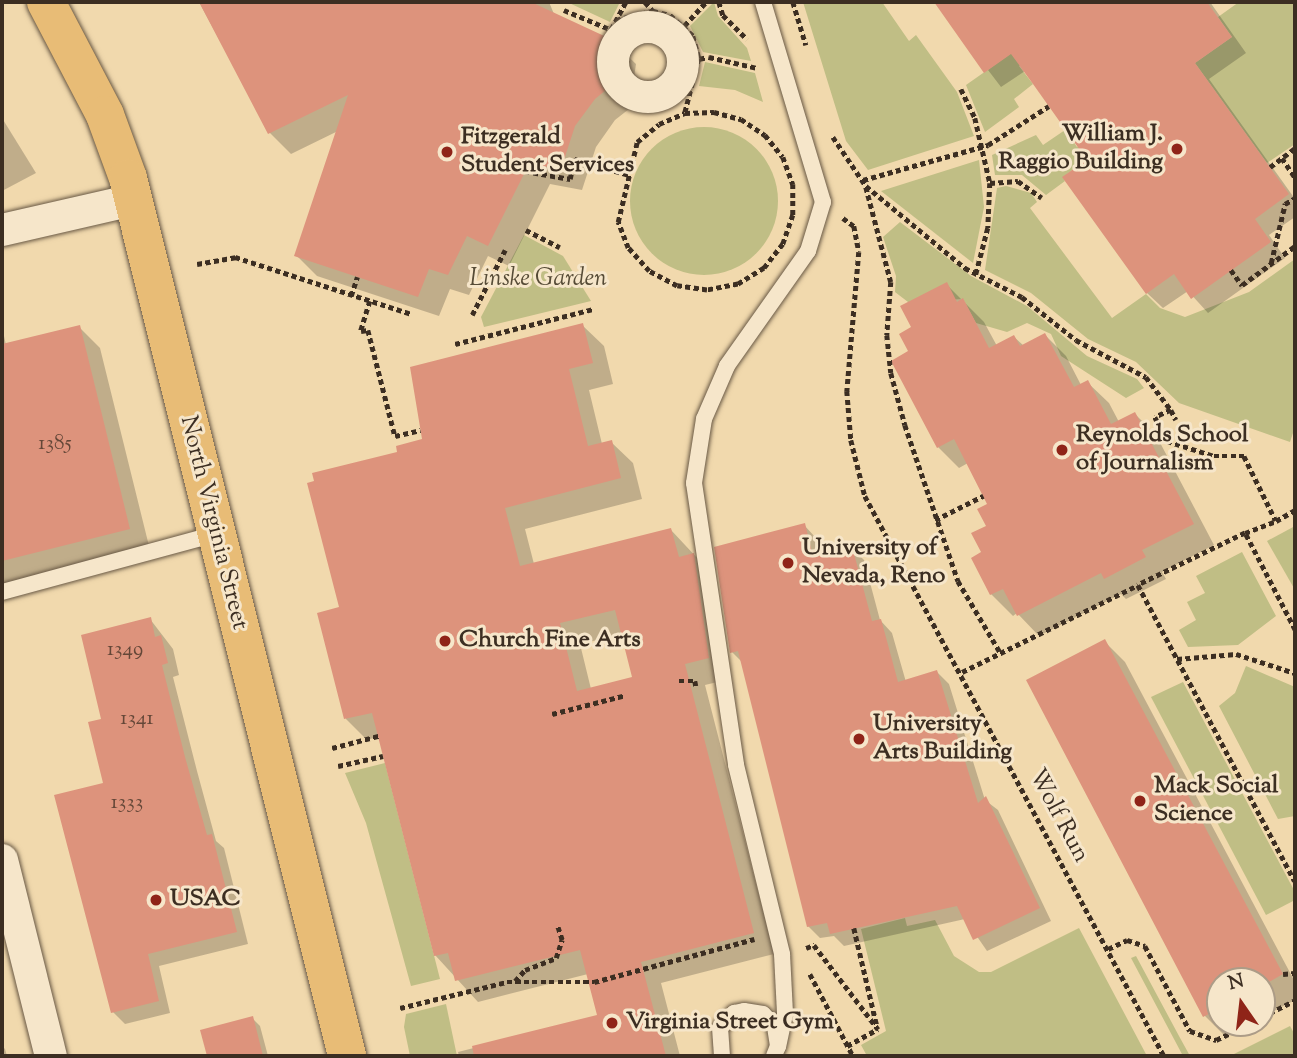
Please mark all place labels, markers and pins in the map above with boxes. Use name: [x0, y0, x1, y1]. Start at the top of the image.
place label: William J. Raggio Building: [999, 121, 1163, 177]
place label: Fitzgerald Student Services: [461, 124, 634, 180]
marker: William J. Raggio Building: [1169, 141, 1185, 157]
marker: Fitzgerald Student Services: [439, 144, 455, 160]
place label: Reynolds School of Journalism: [1076, 422, 1249, 478]
marker: Reynolds School of Journalism: [1054, 442, 1070, 458]
place label: University of Nevada, Reno: [802, 535, 945, 591]
marker: University of Nevada, Reno: [780, 555, 796, 571]
place label: Church Fine Arts: [459, 627, 641, 655]
marker: Church Fine Arts: [437, 633, 453, 649]
place label: University Arts Building: [873, 711, 1012, 767]
marker: University Arts Building: [851, 731, 867, 747]
place label: Mack Social Science: [1154, 773, 1279, 829]
marker: Mack Social Science: [1132, 793, 1148, 809]
place label: USAC: [170, 886, 241, 914]
marker: USAC: [148, 892, 164, 908]
place label: Virginia Street Gym: [626, 1009, 834, 1037]
marker: Virginia Street Gym: [604, 1015, 620, 1031]

